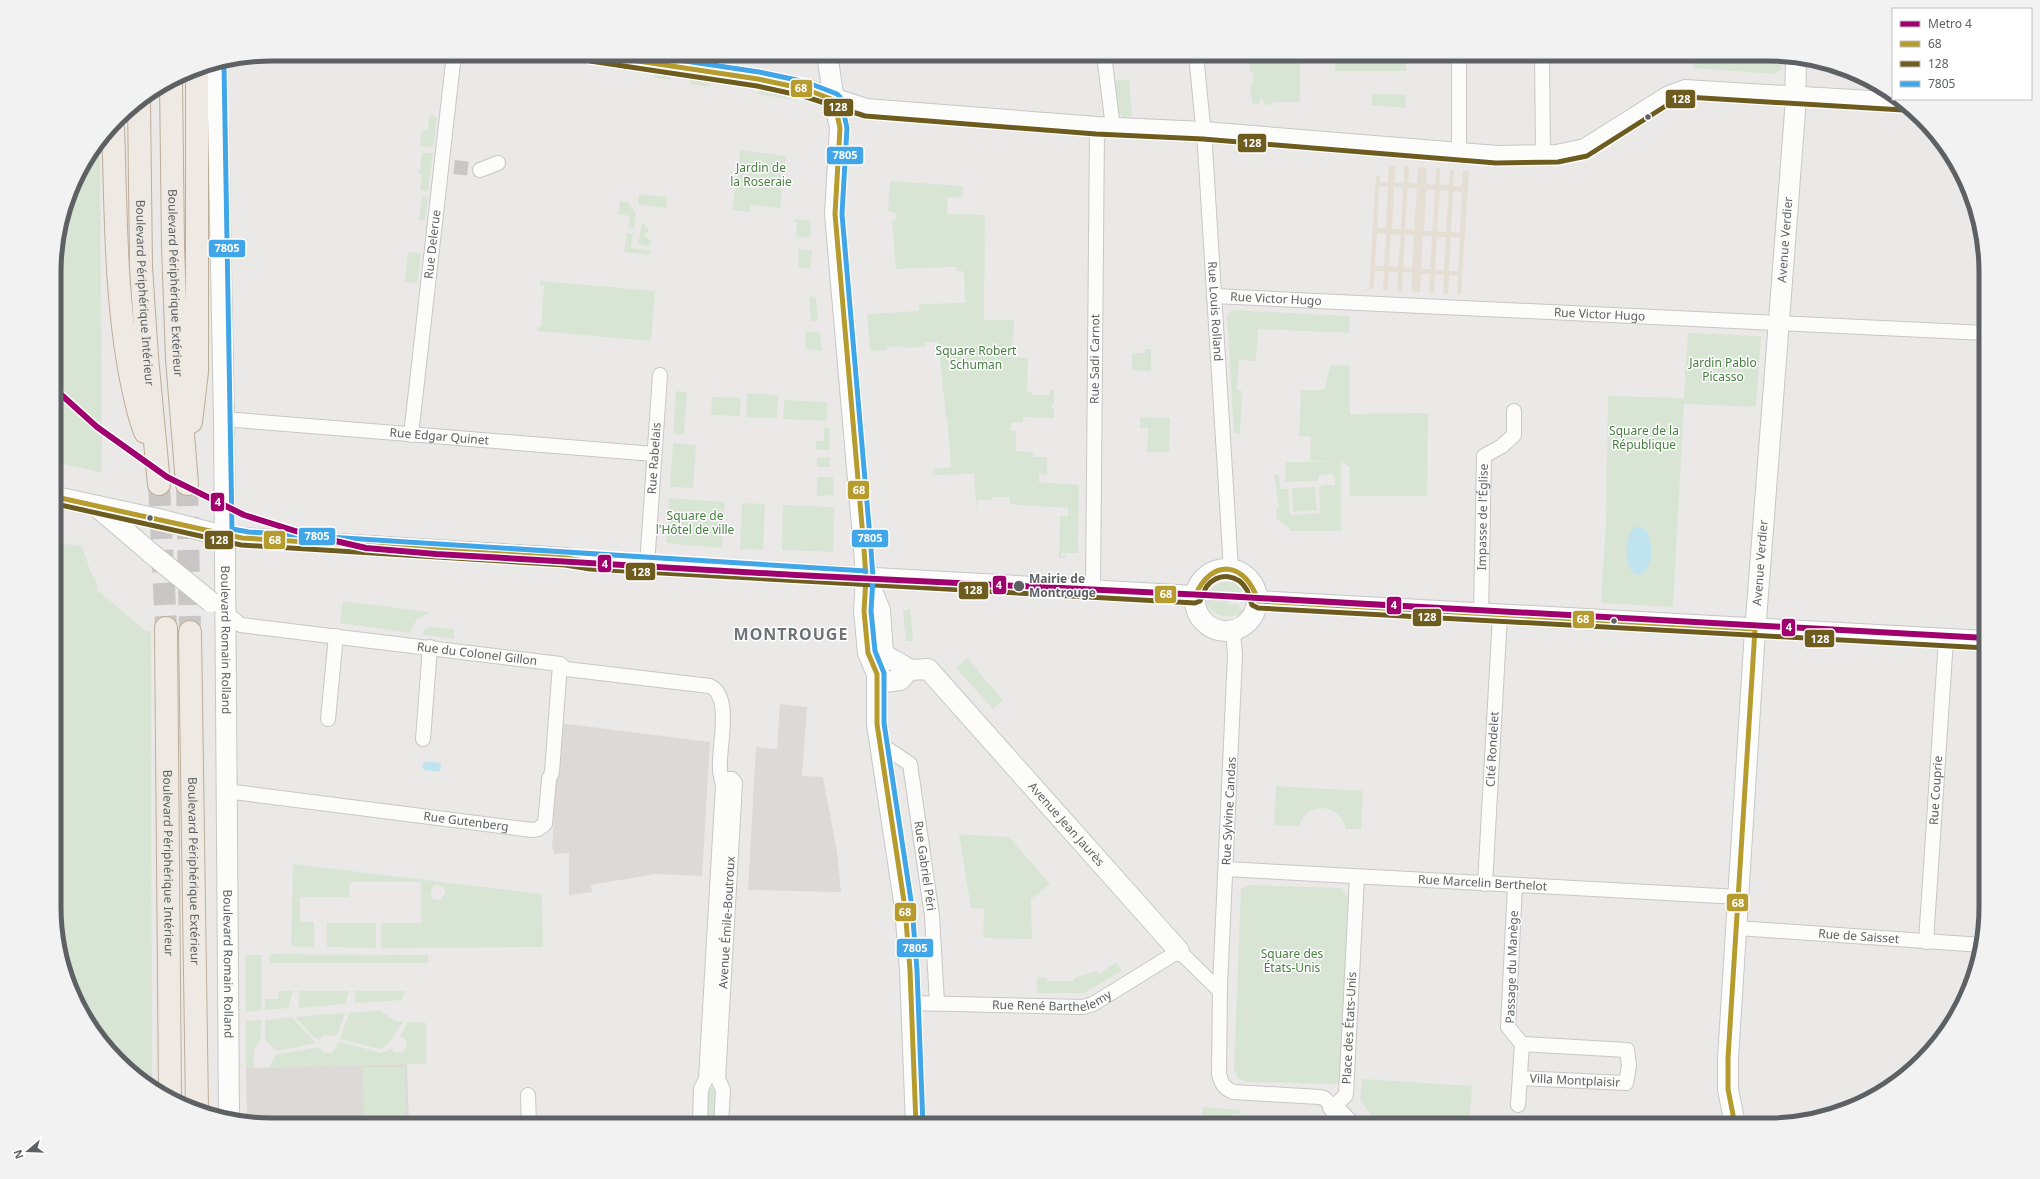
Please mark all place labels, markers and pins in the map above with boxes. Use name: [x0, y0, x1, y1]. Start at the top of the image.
unlabelled marker: [1643, 112, 1653, 122]
unlabelled marker: [145, 513, 155, 523]
place label: Mairie de Montrouge: [1029, 570, 1096, 601]
marker: Mairie de Montrouge: [1012, 579, 1026, 593]
unlabelled marker: [1609, 616, 1619, 626]

